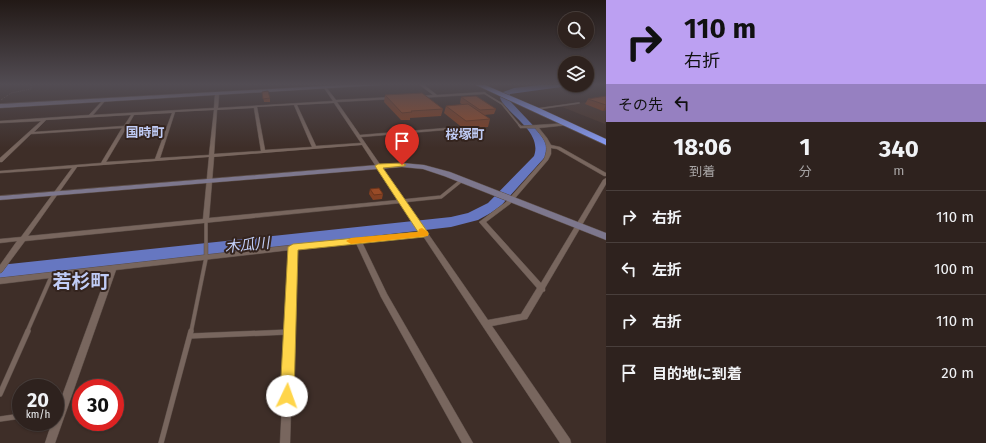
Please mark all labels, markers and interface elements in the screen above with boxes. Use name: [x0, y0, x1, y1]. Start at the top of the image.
map controls: [558, 12, 594, 92]
button: search: [558, 12, 594, 48]
text: 110 m: [684, 12, 756, 45]
icon: right: [618, 16, 670, 68]
text: 右折: [684, 50, 720, 72]
button: layers: [558, 56, 594, 92]
icon: left: [671, 92, 693, 114]
text: その先: [618, 96, 663, 114]
pin: [385, 124, 419, 165]
district label: 国時町: [125, 125, 165, 140]
district label: 桜塚町: [445, 127, 485, 142]
icon: arrive: [391, 130, 413, 152]
text: 18:06: [673, 133, 732, 161]
text: 1: [800, 133, 811, 161]
text: 340: [879, 135, 919, 163]
text: m: [893, 163, 904, 178]
text: 到着: [689, 164, 715, 179]
text: 分: [799, 164, 812, 179]
icon: right: [618, 206, 640, 228]
text: 110 m: [936, 208, 974, 226]
text: 右折: [652, 209, 682, 227]
water label: 木瓜川: [224, 233, 272, 256]
icon: left: [618, 258, 640, 280]
text: 100 m: [934, 260, 974, 278]
text: 左折: [652, 261, 682, 279]
district label: 若杉町: [52, 270, 110, 293]
icon: right: [618, 310, 640, 332]
text: 110 m: [936, 312, 974, 330]
text: 右折: [652, 313, 682, 331]
icon: arrive: [618, 362, 640, 384]
text: 20 m: [941, 364, 974, 382]
text: 目的地に到着: [652, 365, 742, 383]
position arrow: [266, 375, 308, 417]
speed limit sign: 30: [72, 379, 124, 431]
text: 20: [27, 388, 49, 412]
text: km/h: [26, 409, 50, 421]

